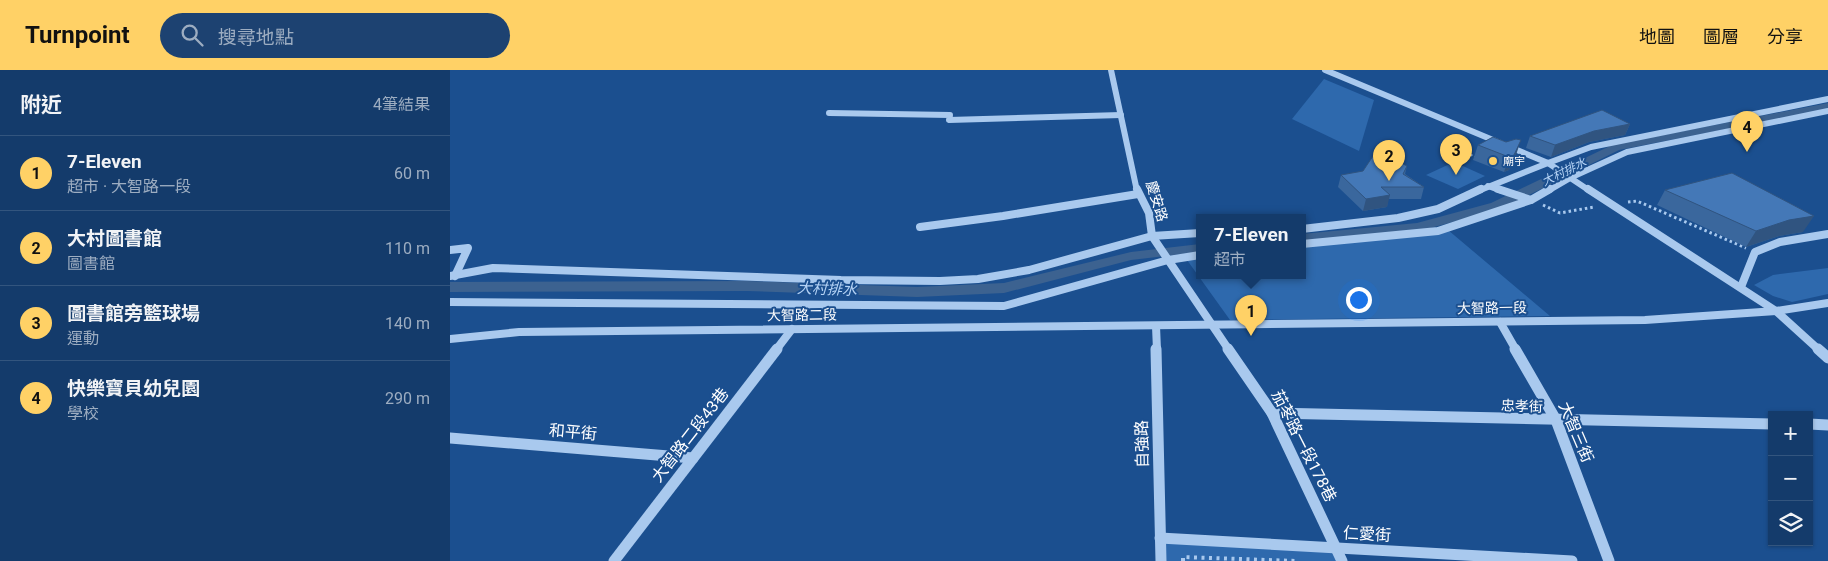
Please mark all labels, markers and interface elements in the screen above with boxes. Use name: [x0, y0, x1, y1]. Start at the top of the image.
search box: [160, 13, 510, 58]
text: Turnpoint: [25, 21, 130, 49]
icon: search: [178, 21, 206, 49]
text: 搜尋地點: [218, 26, 294, 49]
text: 地圖: [1639, 26, 1675, 47]
text: 圖層: [1703, 26, 1739, 47]
text: 分享: [1767, 26, 1803, 47]
text: 附近: [20, 93, 62, 117]
text: 4筆結果: [373, 95, 430, 114]
pin: 4: [1731, 111, 1763, 152]
pin: 3: [1440, 134, 1472, 175]
pin: 2: [1373, 140, 1405, 181]
text: 7-Eleven: [67, 150, 142, 173]
marker: 廟宇: [1487, 155, 1499, 167]
place label: 廟宇: [1503, 155, 1525, 168]
water label: 大村排水: [1539, 155, 1590, 189]
text: 1: [31, 164, 41, 183]
text: 60 m: [394, 164, 430, 183]
text: 超市 · 大智路一段: [67, 177, 191, 196]
street label: 慶安路: [1143, 179, 1171, 223]
popup: [1196, 214, 1306, 279]
text: 7-Eleven: [1214, 223, 1288, 246]
text: 大村圖書館: [67, 227, 162, 250]
text: 2: [31, 239, 41, 258]
text: 110 m: [385, 239, 430, 258]
text: 超市: [1214, 250, 1246, 269]
text: 圖書館: [67, 254, 115, 273]
water label: 大村排水: [797, 279, 858, 299]
your location: [1346, 287, 1372, 313]
pin: 1: [1235, 295, 1267, 336]
street label: 大智路一段: [1457, 299, 1527, 317]
text: 圖書館旁籃球場: [67, 302, 200, 325]
street label: 大智路二段: [767, 306, 837, 324]
text: 3: [31, 314, 41, 333]
text: 140 m: [385, 314, 430, 333]
text: 運動: [67, 329, 99, 348]
text: 快樂寶貝幼兒園: [67, 377, 200, 400]
street label: 大智路二段43巷: [647, 384, 733, 486]
street label: 茄苳路一段178巷: [1268, 387, 1340, 505]
text: 4: [31, 389, 41, 408]
text: 290 m: [385, 389, 430, 408]
street label: 忠孝街: [1501, 397, 1543, 415]
street label: 大智三街: [1555, 399, 1597, 465]
text: 學校: [67, 404, 99, 423]
map controls: [1768, 411, 1813, 546]
button: +: [1768, 411, 1813, 456]
street label: 和平街: [548, 420, 598, 444]
street label: 自強路: [1132, 420, 1152, 468]
button: −: [1768, 456, 1813, 501]
button: layers: [1768, 501, 1813, 546]
street label: 仁愛街: [1343, 523, 1391, 545]

